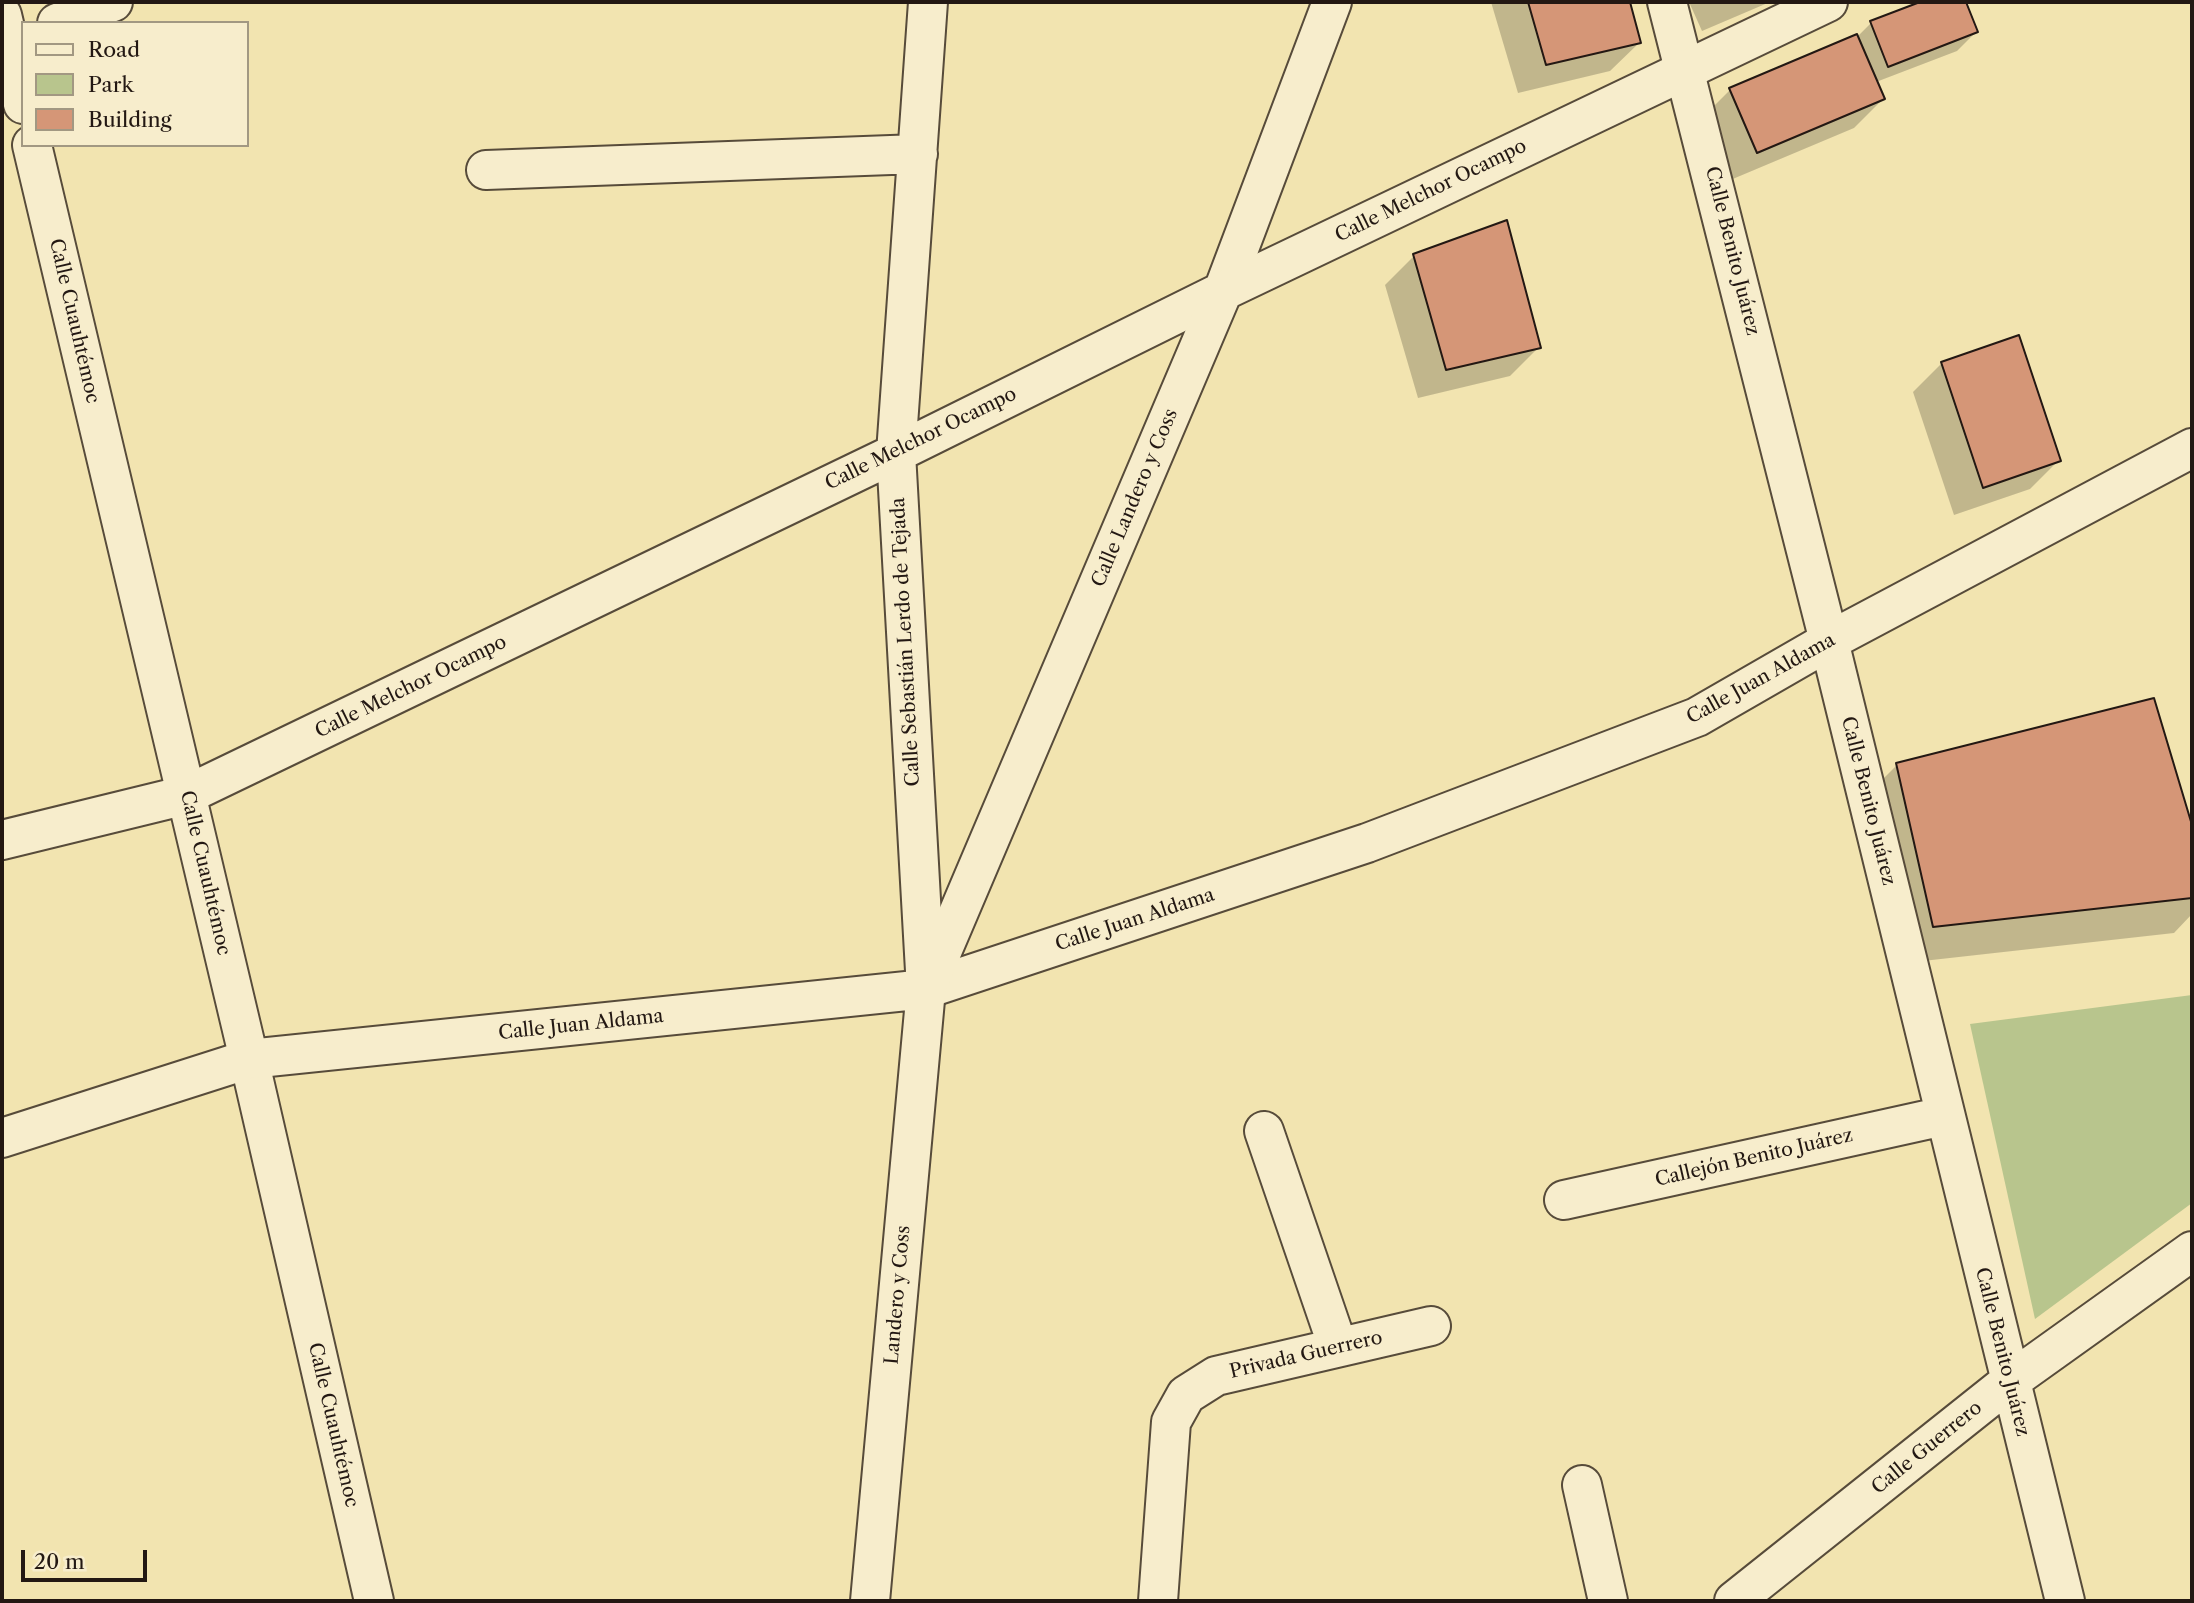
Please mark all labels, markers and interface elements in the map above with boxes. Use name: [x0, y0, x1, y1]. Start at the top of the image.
legend: [21, 21, 248, 147]
text: Road: [88, 37, 140, 62]
text: Park: [88, 72, 134, 97]
text: Building: [88, 107, 172, 132]
street label: Calle Melchor Ocampo: [1332, 135, 1530, 247]
street label: Calle Benito Juárez: [1700, 164, 1764, 338]
street label: Calle Cuauhtémoc: [44, 236, 104, 406]
street label: Calle Melchor Ocampo: [822, 383, 1020, 495]
street label: Calle Landero y Coss: [1087, 406, 1183, 590]
street label: Calle Sebastián Lerdo de Tejada: [887, 497, 925, 787]
street label: Calle Juan Aldama: [1683, 629, 1839, 729]
street label: Calle Melchor Ocampo: [312, 631, 510, 743]
street label: Calle Benito Juárez: [1836, 714, 1900, 888]
street label: Calle Cuauhtémoc: [175, 788, 235, 958]
street label: Calle Juan Aldama: [1053, 884, 1217, 956]
street label: Calle Juan Aldama: [497, 1005, 665, 1045]
street label: Callejón Benito Juárez: [1653, 1124, 1855, 1192]
street label: Landero y Coss: [881, 1225, 915, 1365]
street label: Calle Benito Juárez: [1970, 1265, 2034, 1439]
street label: Privada Guerrero: [1227, 1326, 1385, 1384]
street label: Calle Cuauhtémoc: [303, 1340, 363, 1510]
street label: Calle Guerrero: [1867, 1397, 1987, 1499]
scale bar: [24, 1536, 150, 1580]
text: 20 m: [34, 1549, 85, 1574]

